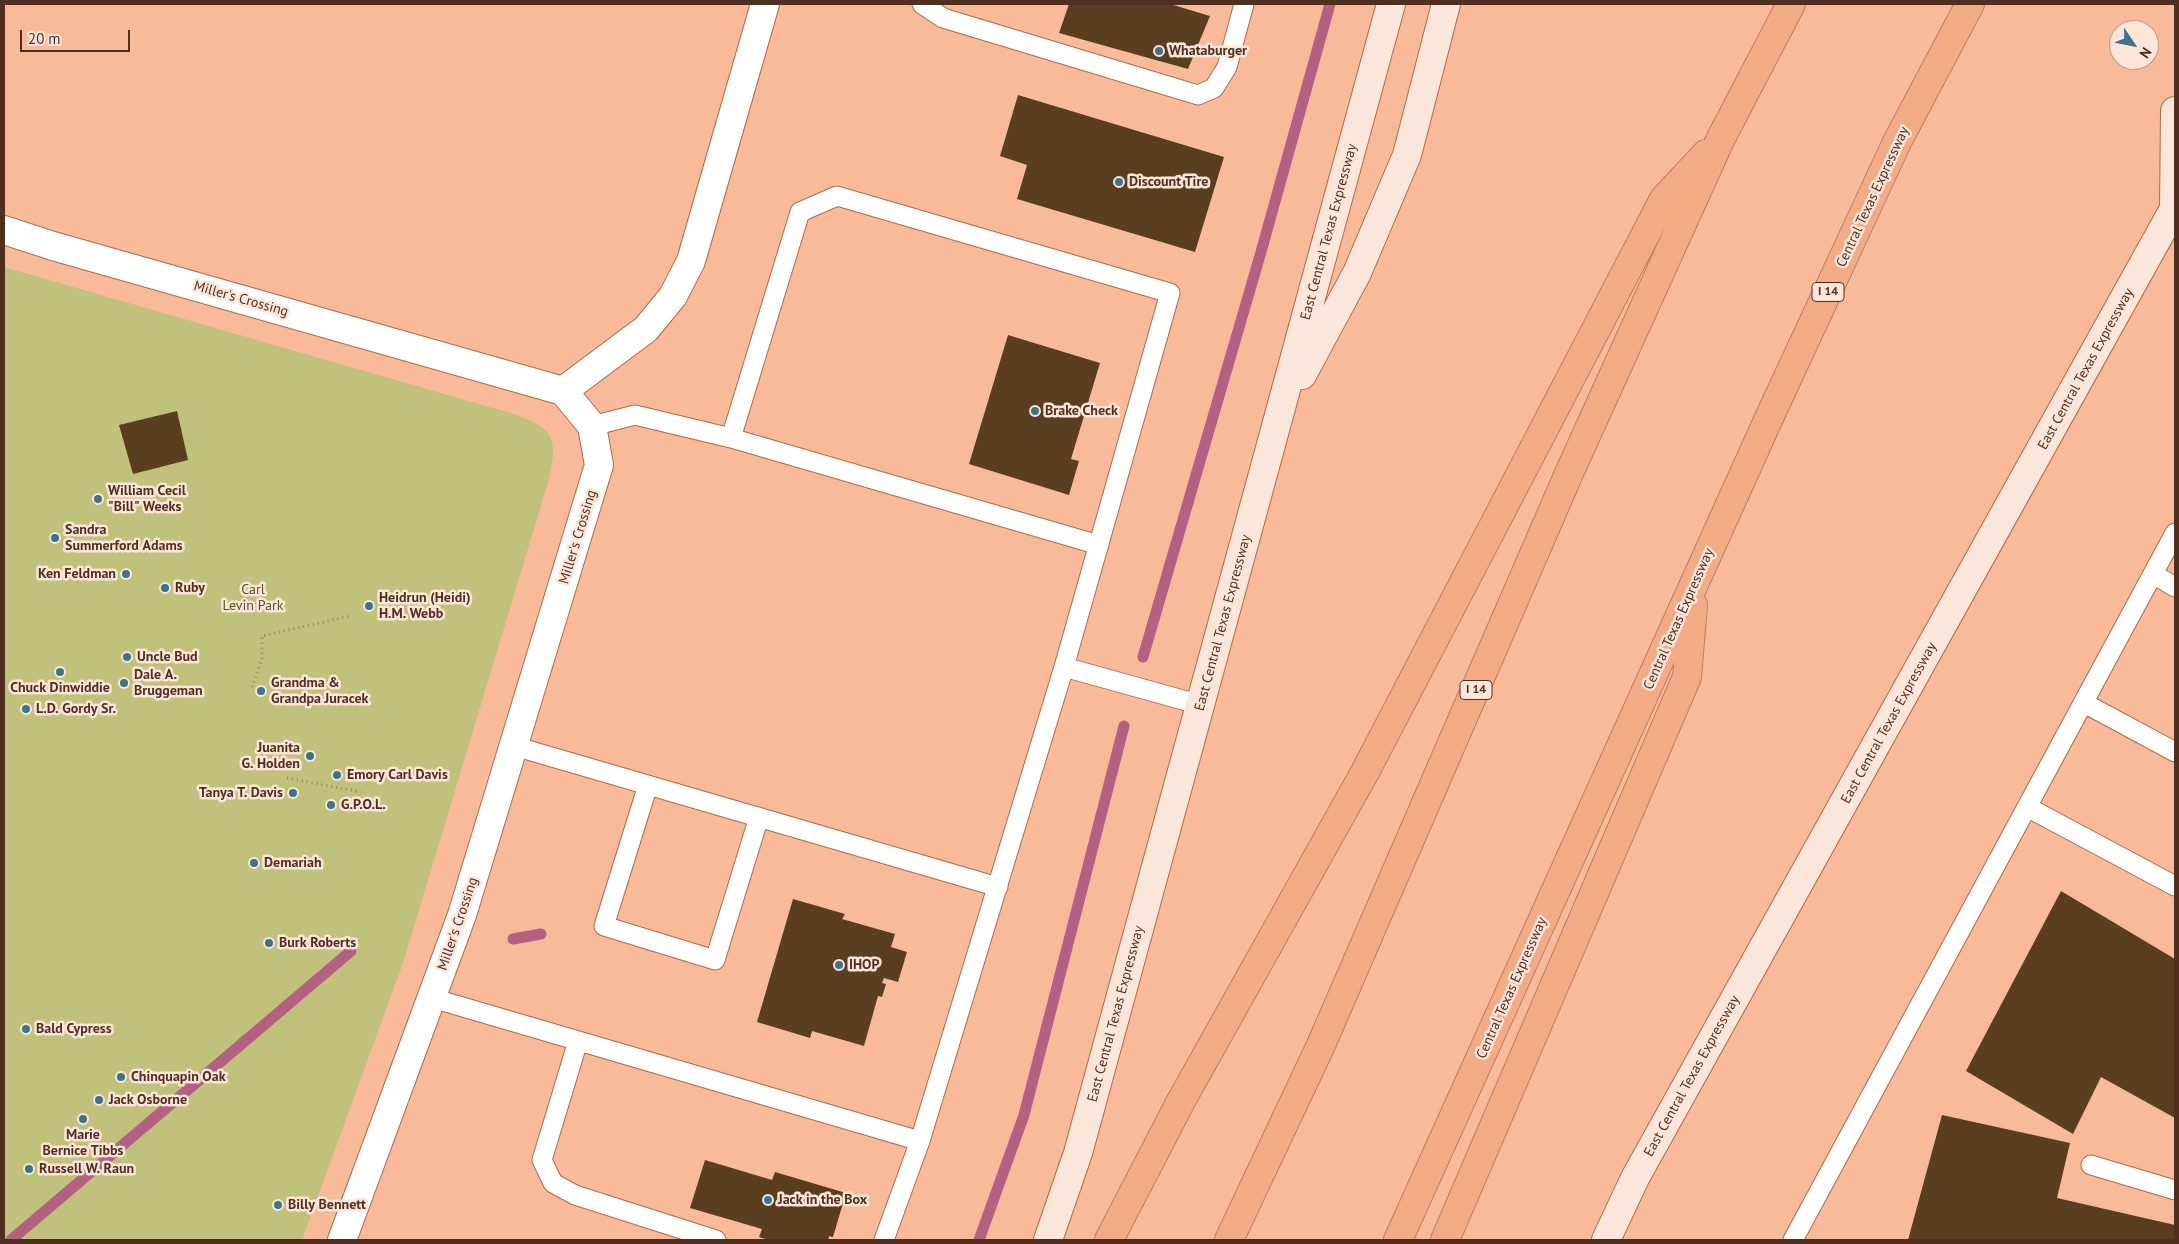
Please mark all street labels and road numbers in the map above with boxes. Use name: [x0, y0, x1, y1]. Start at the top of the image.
street label: Central Texas Expressway: [1833, 124, 1913, 270]
street label: East Central Texas Expressway: [1297, 142, 1361, 322]
street label: Miller's Crossing: [192, 277, 290, 321]
road number: I 14: [1812, 282, 1844, 302]
street label: East Central Texas Expressway: [2035, 285, 2137, 453]
street label: Miller's Crossing: [556, 488, 600, 586]
street label: East Central Texas Expressway: [1191, 533, 1255, 713]
street label: Central Texas Expressway: [1640, 546, 1718, 692]
street label: East Central Texas Expressway: [1838, 639, 1940, 807]
road number: I 14: [1460, 680, 1492, 700]
street label: Miller's Crossing: [434, 875, 482, 973]
street label: Central Texas Expressway: [1473, 915, 1551, 1061]
street label: East Central Texas Expressway: [1084, 924, 1148, 1104]
street label: East Central Texas Expressway: [1641, 992, 1743, 1160]

